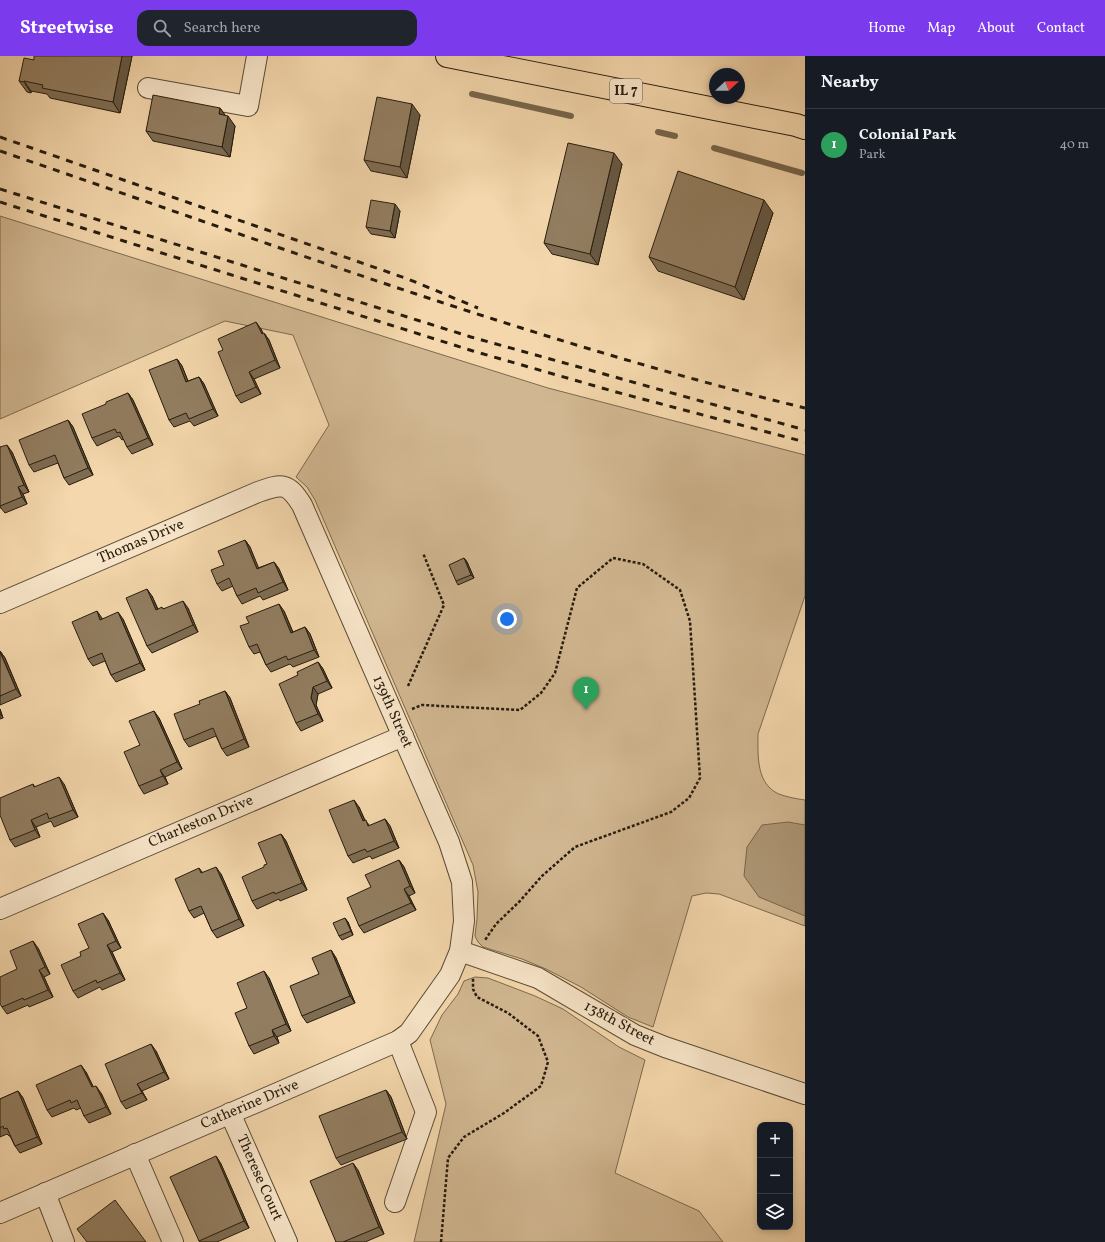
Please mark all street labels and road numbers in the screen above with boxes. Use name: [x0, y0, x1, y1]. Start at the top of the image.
road number: IL 7: [610, 79, 642, 103]
street label: Thomas Drive: [94, 514, 188, 570]
street label: 139th Street: [367, 672, 417, 752]
street label: Charleston Drive: [145, 790, 257, 854]
street label: 138th Street: [580, 997, 658, 1051]
street label: Catherine Drive: [198, 1075, 302, 1135]
street label: Therese Court: [231, 1132, 287, 1224]

